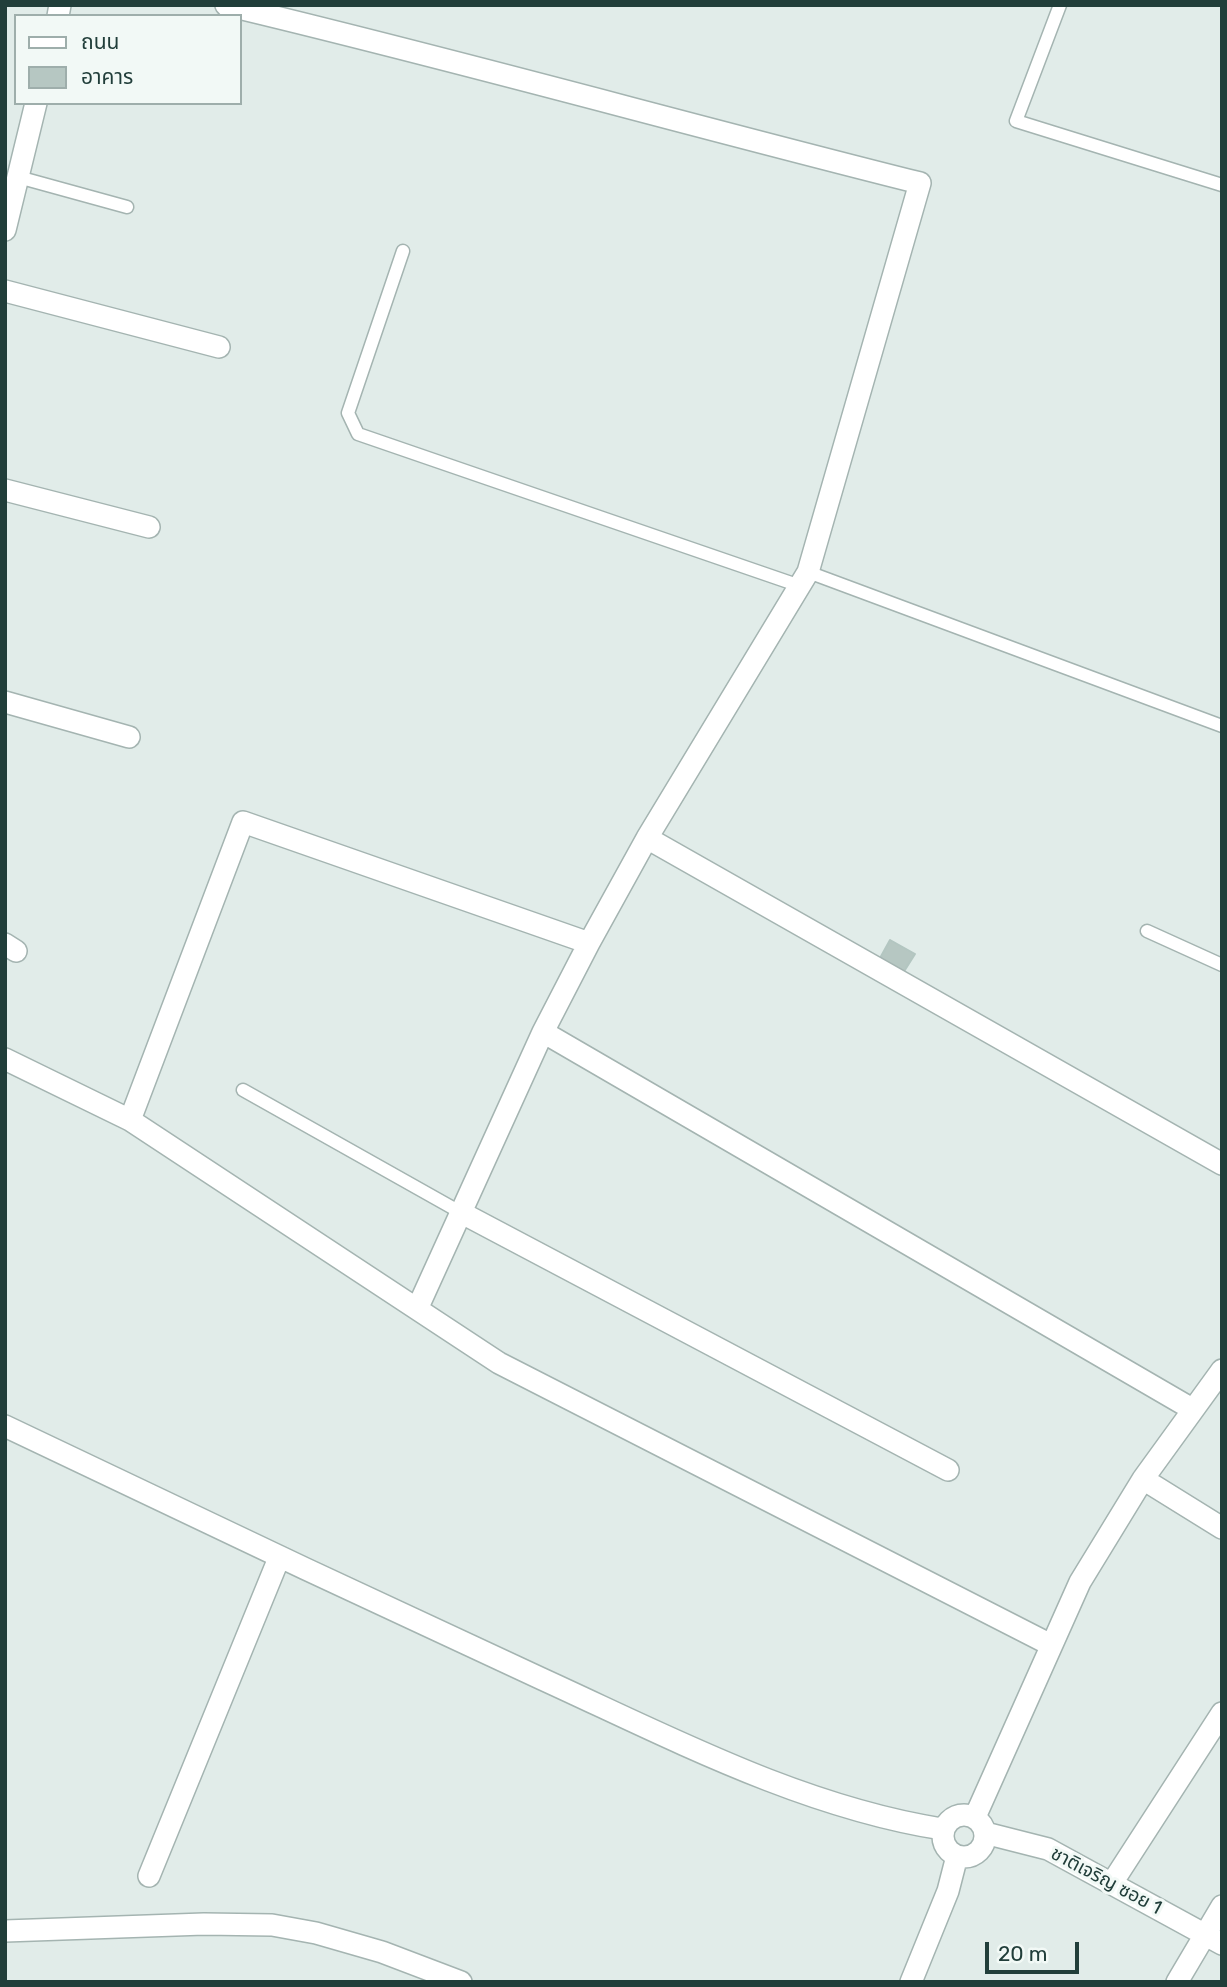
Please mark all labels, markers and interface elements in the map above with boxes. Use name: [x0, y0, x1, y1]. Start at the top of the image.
legend: [14, 14, 242, 105]
text: ถนน: [81, 29, 119, 54]
text: อาคาร: [81, 64, 133, 89]
street label: ชาติเจริญ ซอย 1: [1047, 1842, 1165, 1920]
scale bar: [989, 1927, 1084, 1971]
text: 20 m: [998, 1941, 1047, 1966]

